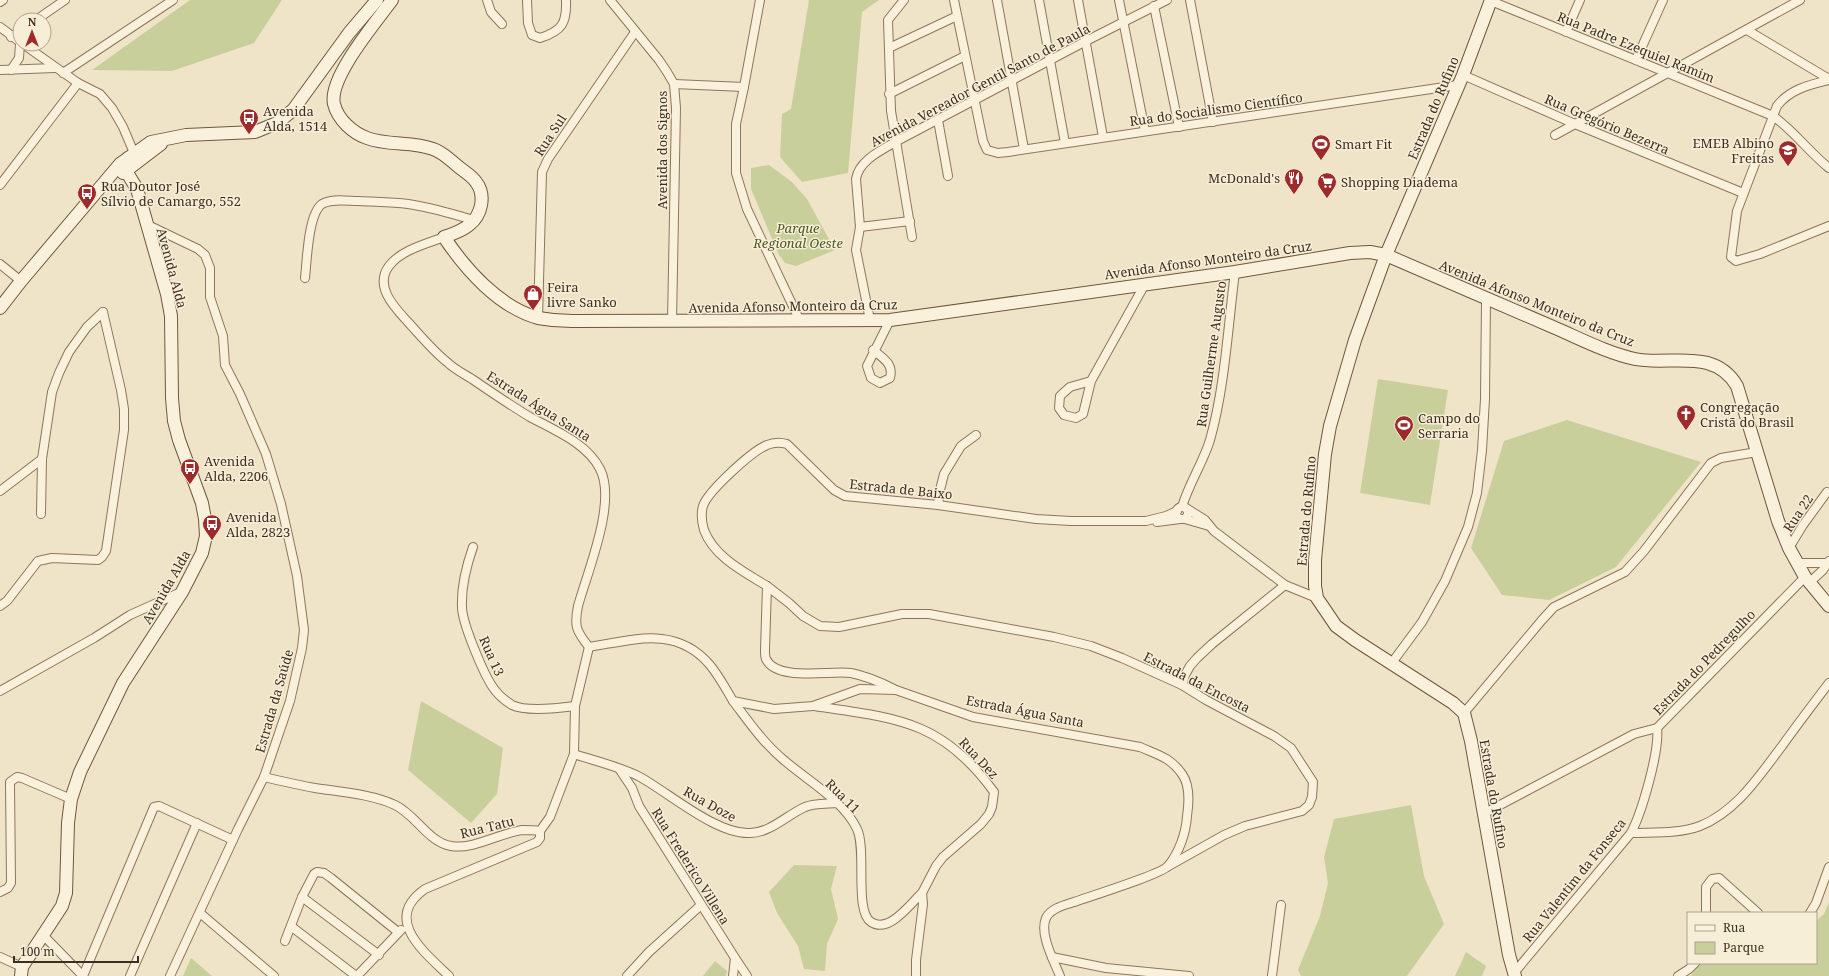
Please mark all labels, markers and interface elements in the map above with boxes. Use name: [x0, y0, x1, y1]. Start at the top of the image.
street label: Rua Padre Ezequiel Ramim: [1555, 7, 1717, 87]
north arrow: [12, 12, 52, 52]
text: N: [28, 14, 37, 29]
street label: Avenida Vereador Gentil Santo de Paula: [867, 19, 1093, 151]
street label: Estrada do Rufino: [1403, 54, 1463, 162]
street label: Rua do Socialismo Científico: [1128, 88, 1304, 130]
street label: Avenida dos Signos: [653, 90, 671, 209]
street label: Rua Gregório Bezerra: [1542, 90, 1672, 158]
place label: Avenida Alda, 1514: [263, 102, 328, 135]
bus stop icon: Avenida Alda, 1514: [238, 107, 260, 135]
street label: Rua Sul: [530, 110, 570, 160]
sports icon: Smart Fit: [1310, 133, 1332, 161]
place label: EMEB Albino Freitas: [1693, 134, 1774, 167]
place label: Smart Fit: [1335, 135, 1393, 153]
school or university icon: EMEB Albino Freitas: [1777, 139, 1799, 167]
restaurant icon: McDonald's: [1283, 167, 1305, 195]
place label: McDonald's: [1208, 169, 1280, 187]
supermarket icon: Shopping Diadema: [1316, 171, 1338, 199]
place label: Shopping Diadema: [1341, 173, 1458, 191]
place label: Rua Doutor José Sílvio de Camargo, 552: [101, 177, 241, 210]
bus stop icon: Rua Doutor José Sílvio de Camargo, 552: [76, 182, 98, 210]
park label: Parque Regional Oeste: [752, 219, 843, 252]
street label: Avenida Alda: [153, 226, 191, 310]
street label: Avenida Afonso Monteiro da Cruz: [1103, 237, 1313, 283]
street label: Avenida Afonso Monteiro da Cruz: [1437, 255, 1637, 351]
place label: Feira livre Sanko: [547, 278, 617, 311]
street label: Rua Guilherme Augusto: [1192, 280, 1230, 428]
shop icon: Feira livre Sanko: [522, 283, 544, 311]
street label: Avenida Afonso Monteiro da Cruz: [688, 295, 898, 317]
street label: Estrada Água Santa: [483, 367, 595, 445]
place label: Congregação Cristã do Brasil: [1700, 398, 1794, 431]
church icon: Congregação Cristã do Brasil: [1675, 403, 1697, 431]
place label: Campo do Serraria: [1418, 409, 1480, 442]
sports icon: Campo do Serraria: [1393, 414, 1415, 442]
place label: Avenida Alda, 2206: [204, 452, 268, 485]
street label: Estrada do Rufino: [1292, 455, 1320, 567]
bus stop icon: Avenida Alda, 2206: [179, 457, 201, 485]
street label: Estrada de Baixo: [848, 475, 954, 503]
street label: Rua 22: [1779, 491, 1817, 535]
place label: Avenida Alda, 2823: [226, 508, 290, 541]
bus stop icon: Avenida Alda, 2823: [201, 513, 223, 541]
street label: Avenida Alda: [138, 547, 194, 627]
street label: Estrada do Pedregulho: [1649, 605, 1759, 719]
street label: Rua 13: [475, 633, 509, 679]
street label: Estrada da Saúde: [251, 647, 297, 755]
street label: Estrada da Encosta: [1141, 647, 1253, 717]
street label: Estrada Água Santa: [964, 691, 1086, 731]
street label: Rua Dez: [955, 733, 1003, 783]
street label: Estrada do Rufino: [1476, 738, 1512, 850]
street label: Rua 11: [822, 775, 864, 817]
street label: Rua Doze: [680, 782, 740, 826]
street label: Rua Frederico Villena: [648, 804, 734, 928]
street label: Rua Tatu: [458, 812, 516, 842]
street label: Rua Valentim da Fonseca: [1518, 814, 1630, 946]
legend: [1687, 912, 1817, 964]
text: Rua: [1723, 919, 1745, 936]
scale bar: [14, 938, 138, 964]
text: Parque: [1723, 939, 1764, 956]
text: 100 m: [20, 943, 55, 960]

